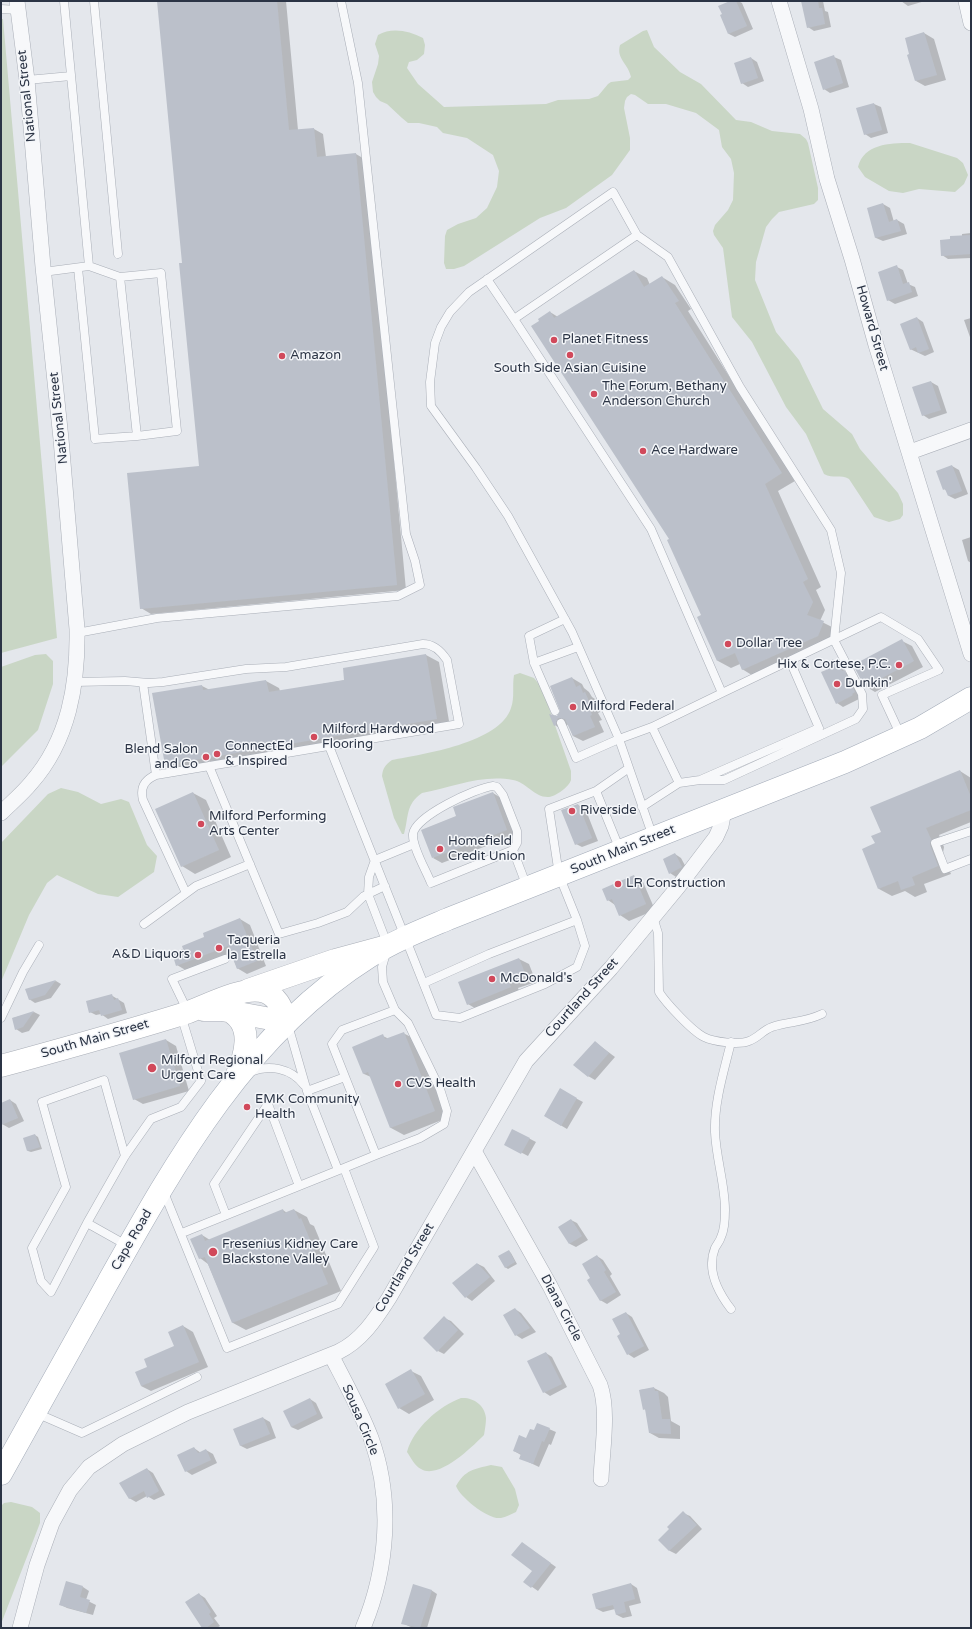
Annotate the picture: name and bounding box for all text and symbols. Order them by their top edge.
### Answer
street label: National Street [14,49,40,143]
street label: Howard Street [852,283,892,373]
place label: Planet Fitness [562,332,649,348]
marker: Planet Fitness [549,335,559,345]
place label: Amazon [290,348,341,364]
marker: South Side Asian Cuisine [565,350,575,360]
marker: Amazon [277,351,287,361]
place label: South Side Asian Cuisine [494,361,646,377]
street label: National Street [46,371,72,465]
place label: The Forum, Bethany Anderson Church [602,379,727,410]
marker: The Forum, Bethany Anderson Church [589,389,599,399]
place label: Ace Hardware [651,443,738,459]
marker: Ace Hardware [638,446,648,456]
place label: Dollar Tree [736,636,802,652]
marker: Dollar Tree [723,639,733,649]
place label: Hix & Cortese, P.C. [777,657,891,673]
marker: Hix & Cortese, P.C. [894,660,904,670]
place label: Dunkin' [845,676,892,692]
marker: Dunkin' [832,679,842,689]
place label: Milford Federal [581,699,675,715]
marker: Milford Federal [568,702,578,712]
place label: Milford Hardwood Flooring [322,722,434,753]
marker: Milford Hardwood Flooring [309,732,319,742]
place label: ConnectEd & Inspired [225,739,293,770]
place label: Blend Salon and Co [125,742,198,773]
marker: ConnectEd & Inspired [212,749,222,759]
marker: Blend Salon and Co [201,752,211,762]
place label: Riverside [580,803,637,819]
marker: Riverside [567,806,577,816]
place label: Milford Performing Arts Center [209,809,326,840]
marker: Milford Performing Arts Center [196,819,206,829]
street label: South Main Street [568,822,678,878]
place label: Homefield Credit Union [448,834,525,865]
marker: Homefield Credit Union [435,844,445,854]
place label: LR Construction [626,876,726,892]
marker: LR Construction [613,879,623,889]
place label: Taqueria la Estrella [227,933,286,964]
marker: Taqueria la Estrella [214,943,224,953]
place label: A&D Liquors [112,947,190,963]
marker: A&D Liquors [193,950,203,960]
street label: Courtland Street [542,955,622,1041]
place label: McDonald's [500,971,573,987]
marker: McDonald's [487,974,497,984]
street label: South Main Street [39,1016,151,1062]
place label: Milford Regional Urgent Care [161,1053,263,1084]
marker: Milford Regional Urgent Care [146,1062,158,1074]
place label: CVS Health [406,1076,476,1092]
marker: CVS Health [393,1079,403,1089]
place label: EMK Community Health [255,1092,359,1123]
marker: EMK Community Health [242,1102,252,1112]
street label: Cape Road [108,1207,156,1273]
street label: Courtland Street [372,1220,438,1316]
place label: Fresenius Kidney Care Blackstone Valley [222,1237,358,1268]
marker: Fresenius Kidney Care Blackstone Valley [207,1246,219,1258]
street label: Diana Circle [537,1272,585,1344]
street label: Sousa Circle [338,1382,382,1458]

